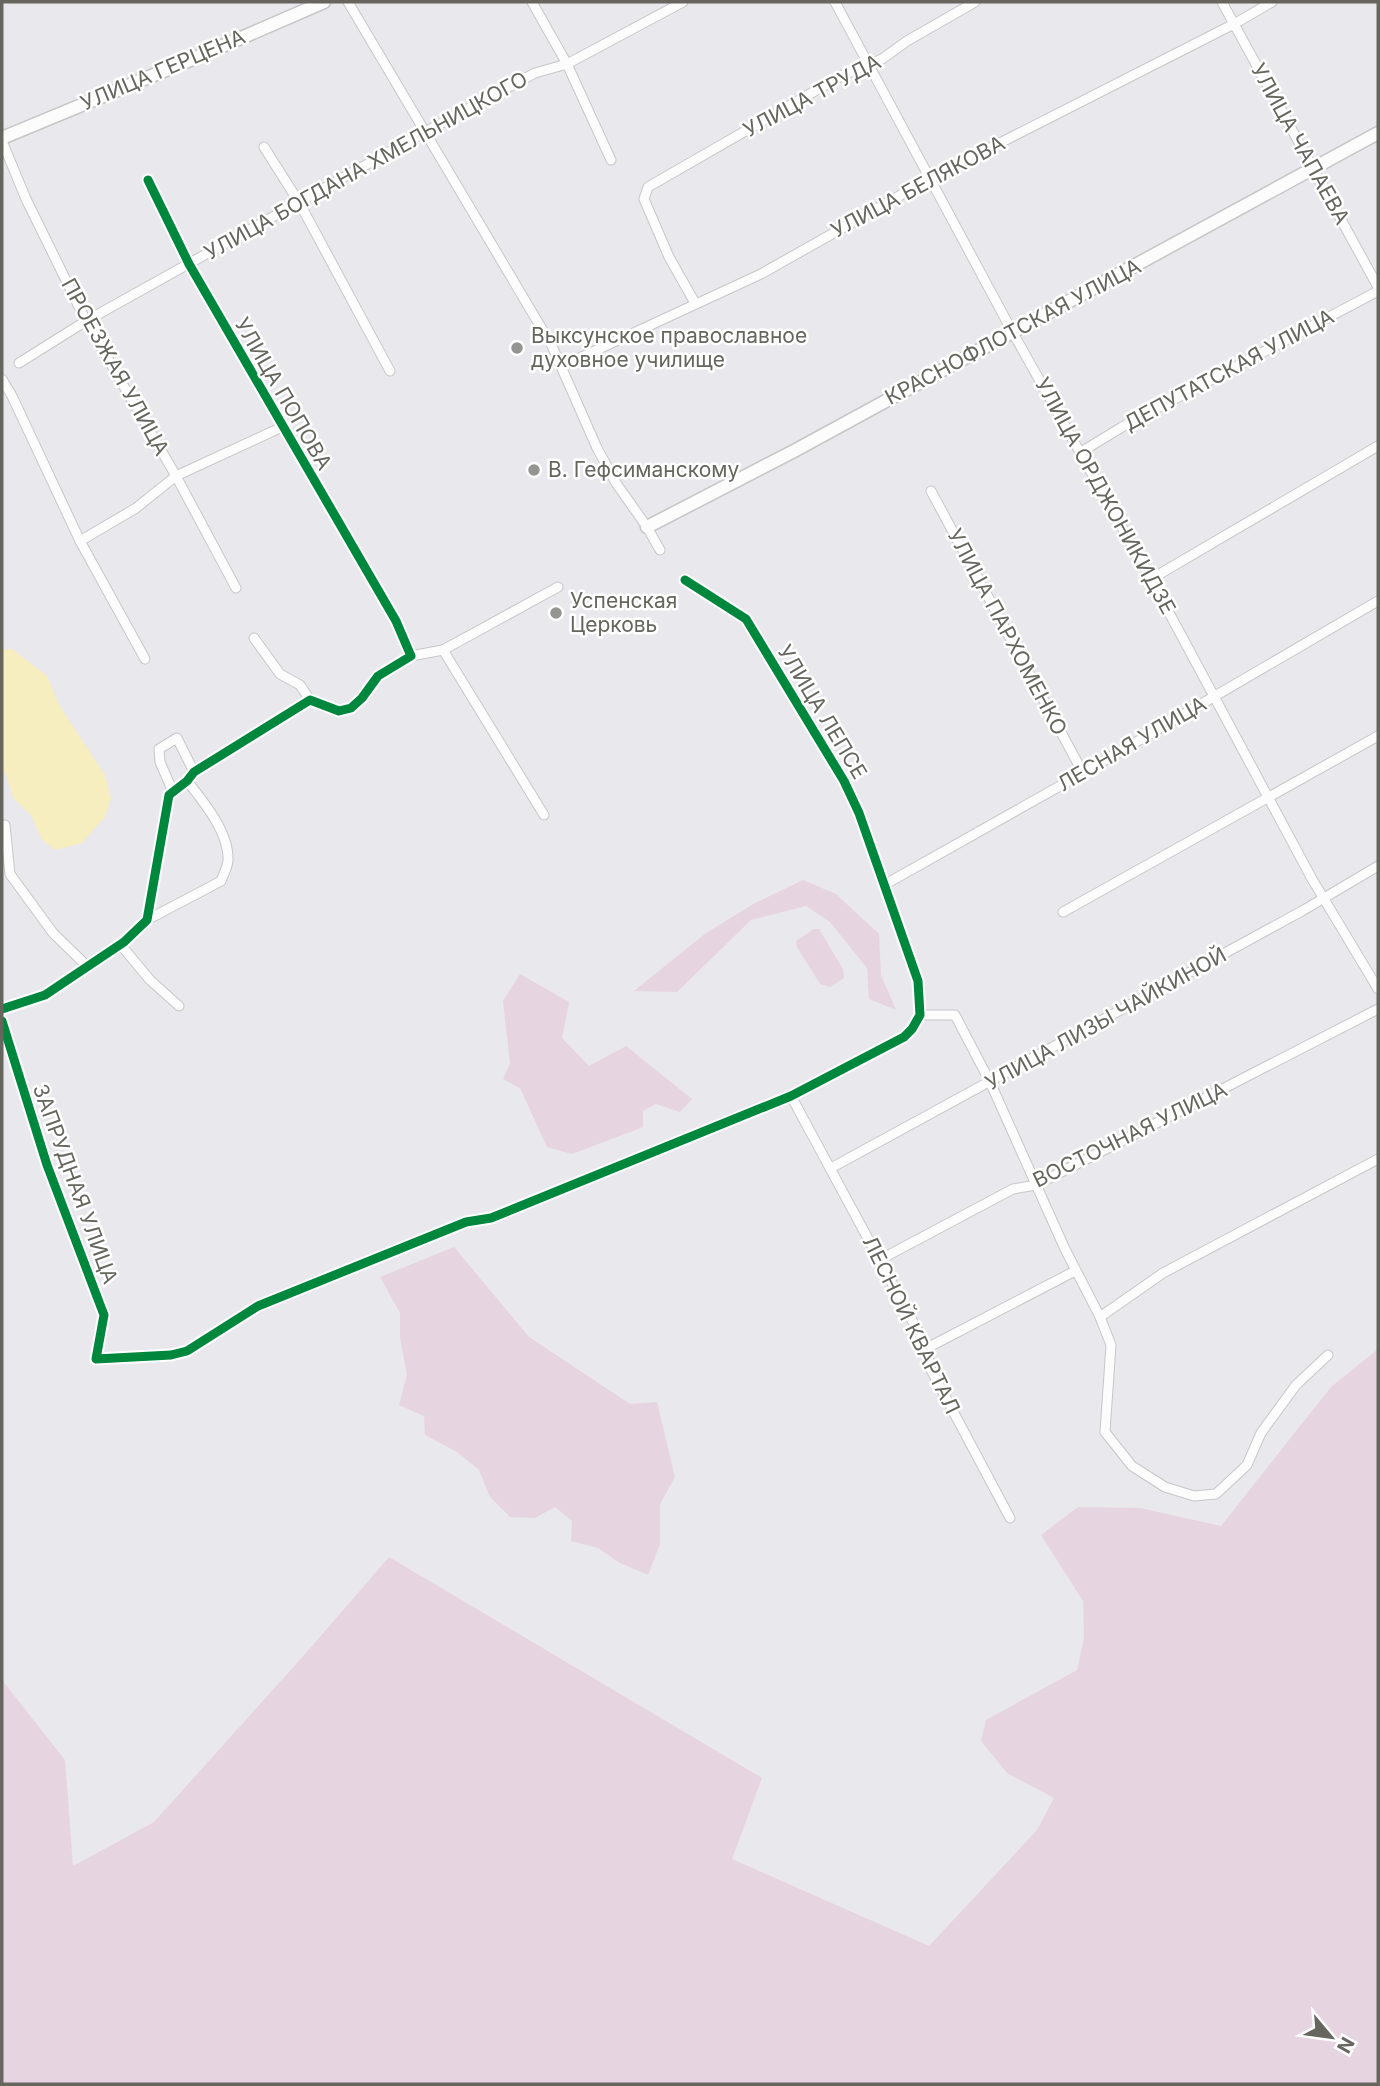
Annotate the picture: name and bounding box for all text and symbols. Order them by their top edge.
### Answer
street label: УЛИЦА ГЕРЦЕНА [77,24,249,115]
street label: УЛИЦА ТРУДА [739,49,885,142]
street label: УЛИЦА ЧАПАЕВА [1246,59,1355,229]
street label: УЛИЦА БОГДАНА ХМЕЛЬНИЦКОГО [200,66,532,265]
street label: УЛИЦА БЕЛЯКОВА [827,130,1009,243]
street label: КРАСНОФЛОТСКАЯ УЛИЦА [881,253,1145,410]
street label: ПРОЕЗЖАЯ УЛИЦА [56,274,175,460]
street label: ДЕПУТАТСКАЯ УЛИЦА [1120,304,1338,436]
street label: УЛИЦА ПОПОВА [230,313,337,474]
place label: Выксунское православное духовное училище [531,323,807,372]
marker: Выксунское православное духовное училище [509,340,525,356]
street label: УЛИЦА ОРДЖОНИКИДЗЕ [1030,373,1181,618]
place label: В. Гефсиманскому [548,457,739,482]
marker: В. Гефсиманскому [526,462,542,478]
street label: УЛИЦА ПАРХОМЕНКО [942,524,1072,739]
place label: Успенская Церковь [570,588,677,637]
marker: Успенская Церковь [548,605,564,621]
street label: УЛИЦА ЛЕПСЕ [773,640,872,783]
street label: ЛЕСНАЯ УЛИЦА [1053,691,1211,796]
street label: УЛИЦА ЛИЗЫ ЧАЙКИНОЙ [980,941,1231,1095]
street label: ВОСТОЧНАЯ УЛИЦА [1029,1077,1231,1192]
street label: ЗАПРУДНАЯ УЛИЦА [28,1081,123,1287]
street label: ЛЕСНОЙ КВАРТАЛ [858,1231,966,1418]
north arrow [1296,2002,1366,2072]
text: N [1332,2033,1359,2057]

